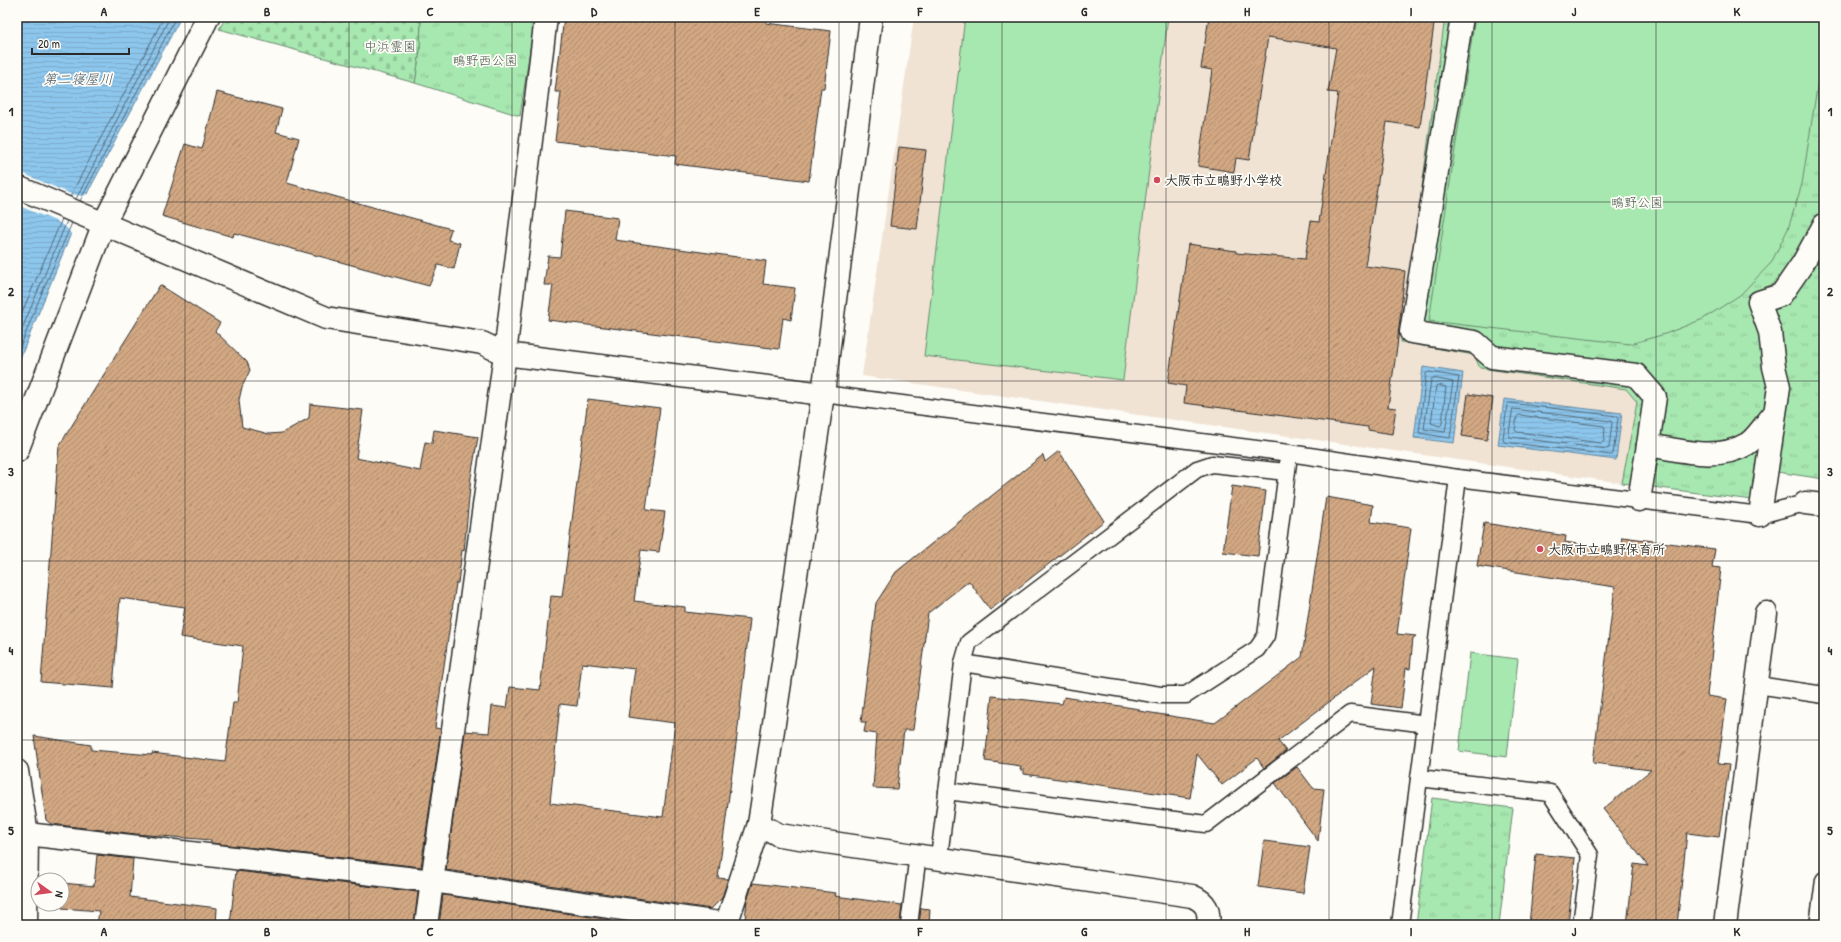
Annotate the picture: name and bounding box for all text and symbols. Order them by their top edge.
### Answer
text: A [101,2,108,20]
text: B [264,2,271,20]
text: C [426,2,434,20]
text: D [591,2,598,20]
text: E [754,2,760,20]
text: F [917,2,924,20]
text: G [1081,2,1088,20]
text: H [1244,2,1250,20]
text: I [1409,2,1413,20]
text: J [1572,2,1577,20]
text: K [1734,2,1741,20]
scale bar [32,30,129,56]
text: 20 m [38,35,60,52]
park label: 中浜霊園 [364,37,416,55]
park label: 鴫野西公園 [452,51,518,69]
water label: 第二寝屋川 [43,69,113,88]
text: 1 [9,102,14,120]
text: 1 [1828,102,1833,120]
place label: 大阪市立鴫野小学校 [1165,171,1282,189]
marker: 大阪市立鴫野小学校 [1152,175,1162,185]
park label: 鴫野公園 [1611,193,1663,211]
text: 2 [8,282,15,300]
text: 2 [1827,282,1834,300]
text: 3 [8,462,14,480]
text: 3 [1827,462,1833,480]
place label: 大阪市立鴫野保育所 [1548,540,1665,558]
marker: 大阪市立鴫野保育所 [1535,544,1545,554]
text: 4 [9,641,14,659]
text: 4 [1828,641,1833,659]
text: 5 [8,821,14,839]
text: 5 [1827,821,1833,839]
north arrow [30,872,70,912]
text: N [52,890,67,899]
text: A [101,922,108,940]
text: B [264,922,271,940]
text: C [426,922,434,940]
text: D [591,922,598,940]
text: E [754,922,760,940]
text: F [917,922,924,940]
text: G [1081,922,1088,940]
text: H [1244,922,1250,940]
text: I [1409,922,1413,940]
text: J [1572,922,1577,940]
text: K [1734,922,1741,940]

